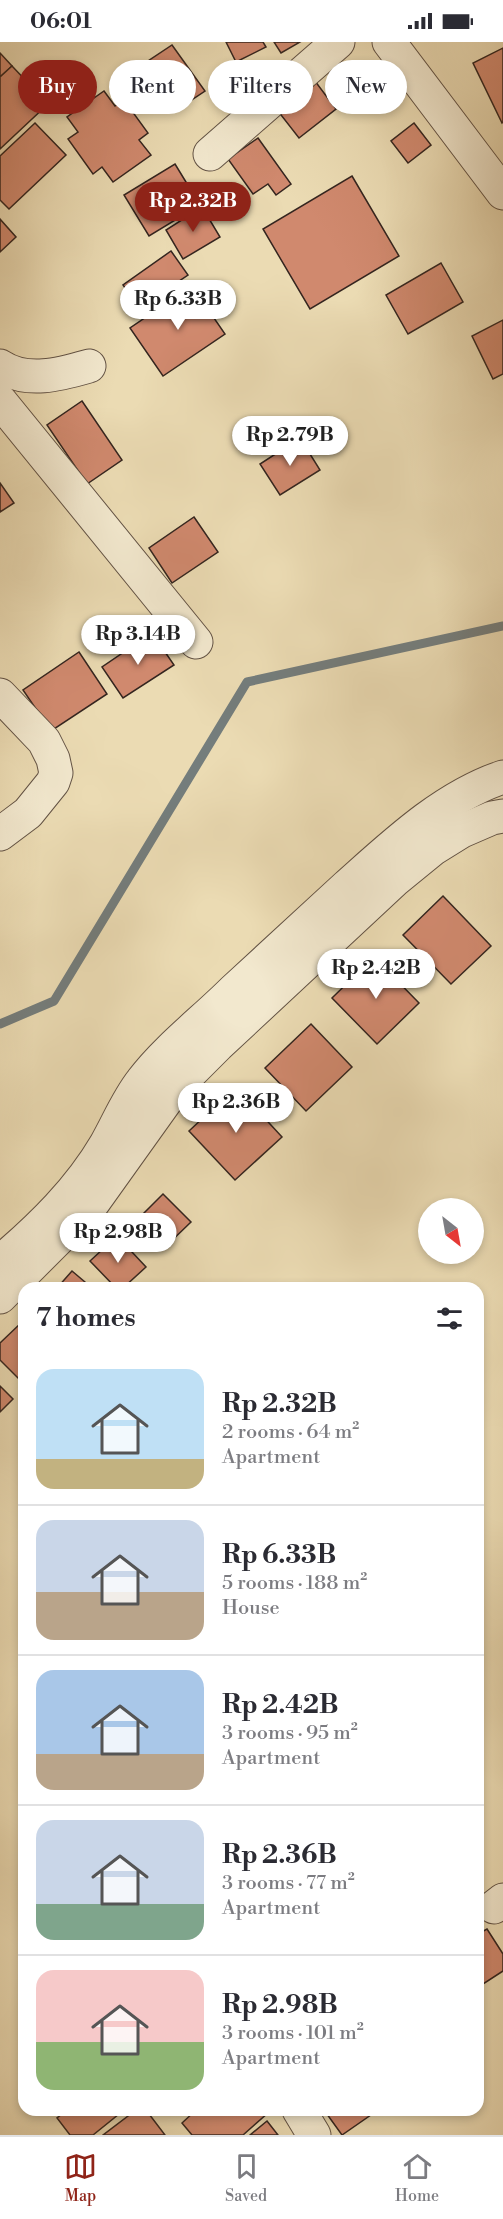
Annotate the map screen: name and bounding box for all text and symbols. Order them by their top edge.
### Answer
text: 06:01 [30,8,92,35]
chip: Buy [18,60,97,114]
chip: Rent [109,60,196,114]
chip: Filters [208,60,313,114]
chip: New [325,60,407,114]
pin: Rp 2.32B [131,182,255,233]
text: Rp 2.32B [149,189,237,214]
pin: Rp 6.33B [116,280,240,331]
text: Rp 6.33B [134,287,222,312]
pin: Rp 2.79B [228,416,352,467]
text: Rp 2.79B [246,423,334,448]
pin: Rp 3.14B [76,615,200,666]
text: Rp 3.14B [95,622,181,647]
pin: Rp 2.42B [314,949,438,1000]
text: Rp 2.42B [331,956,421,981]
pin: Rp 2.36B [174,1083,298,1134]
text: Rp 2.36B [192,1090,280,1115]
north arrow [418,1198,484,1264]
map controls [418,1198,484,1264]
pin: Rp 2.98B [56,1213,180,1264]
text: Rp 2.98B [73,1220,163,1245]
text: 7 homes [36,1302,136,1334]
icon: filters [433,1302,466,1335]
text: Rp 2.32B [222,1388,337,1420]
icon: home [84,1393,156,1465]
text: 2 rooms · 64 m² [222,1420,359,1445]
text: Apartment [222,1445,320,1470]
text: Rp 6.33B [222,1539,336,1571]
icon: home [84,1544,156,1616]
text: 5 rooms · 188 m² [222,1571,367,1596]
text: House [222,1596,280,1621]
text: Rp 2.42B [222,1689,338,1721]
icon: home [84,1694,156,1766]
text: 3 rooms · 95 m² [222,1721,358,1746]
text: Apartment [222,1746,320,1771]
text: Rp 2.36B [222,1839,337,1871]
icon: home [84,1844,156,1916]
text: 3 rooms · 77 m² [222,1871,355,1896]
text: Apartment [222,1896,320,1921]
text: Rp 2.98B [222,1989,338,2021]
icon: home [84,1994,156,2066]
text: 3 rooms · 101 m² [222,2021,364,2046]
text: Apartment [222,2046,320,2071]
tab: Map [64,2150,97,2206]
tab: Saved [225,2150,267,2206]
tab: Home [395,2150,439,2206]

